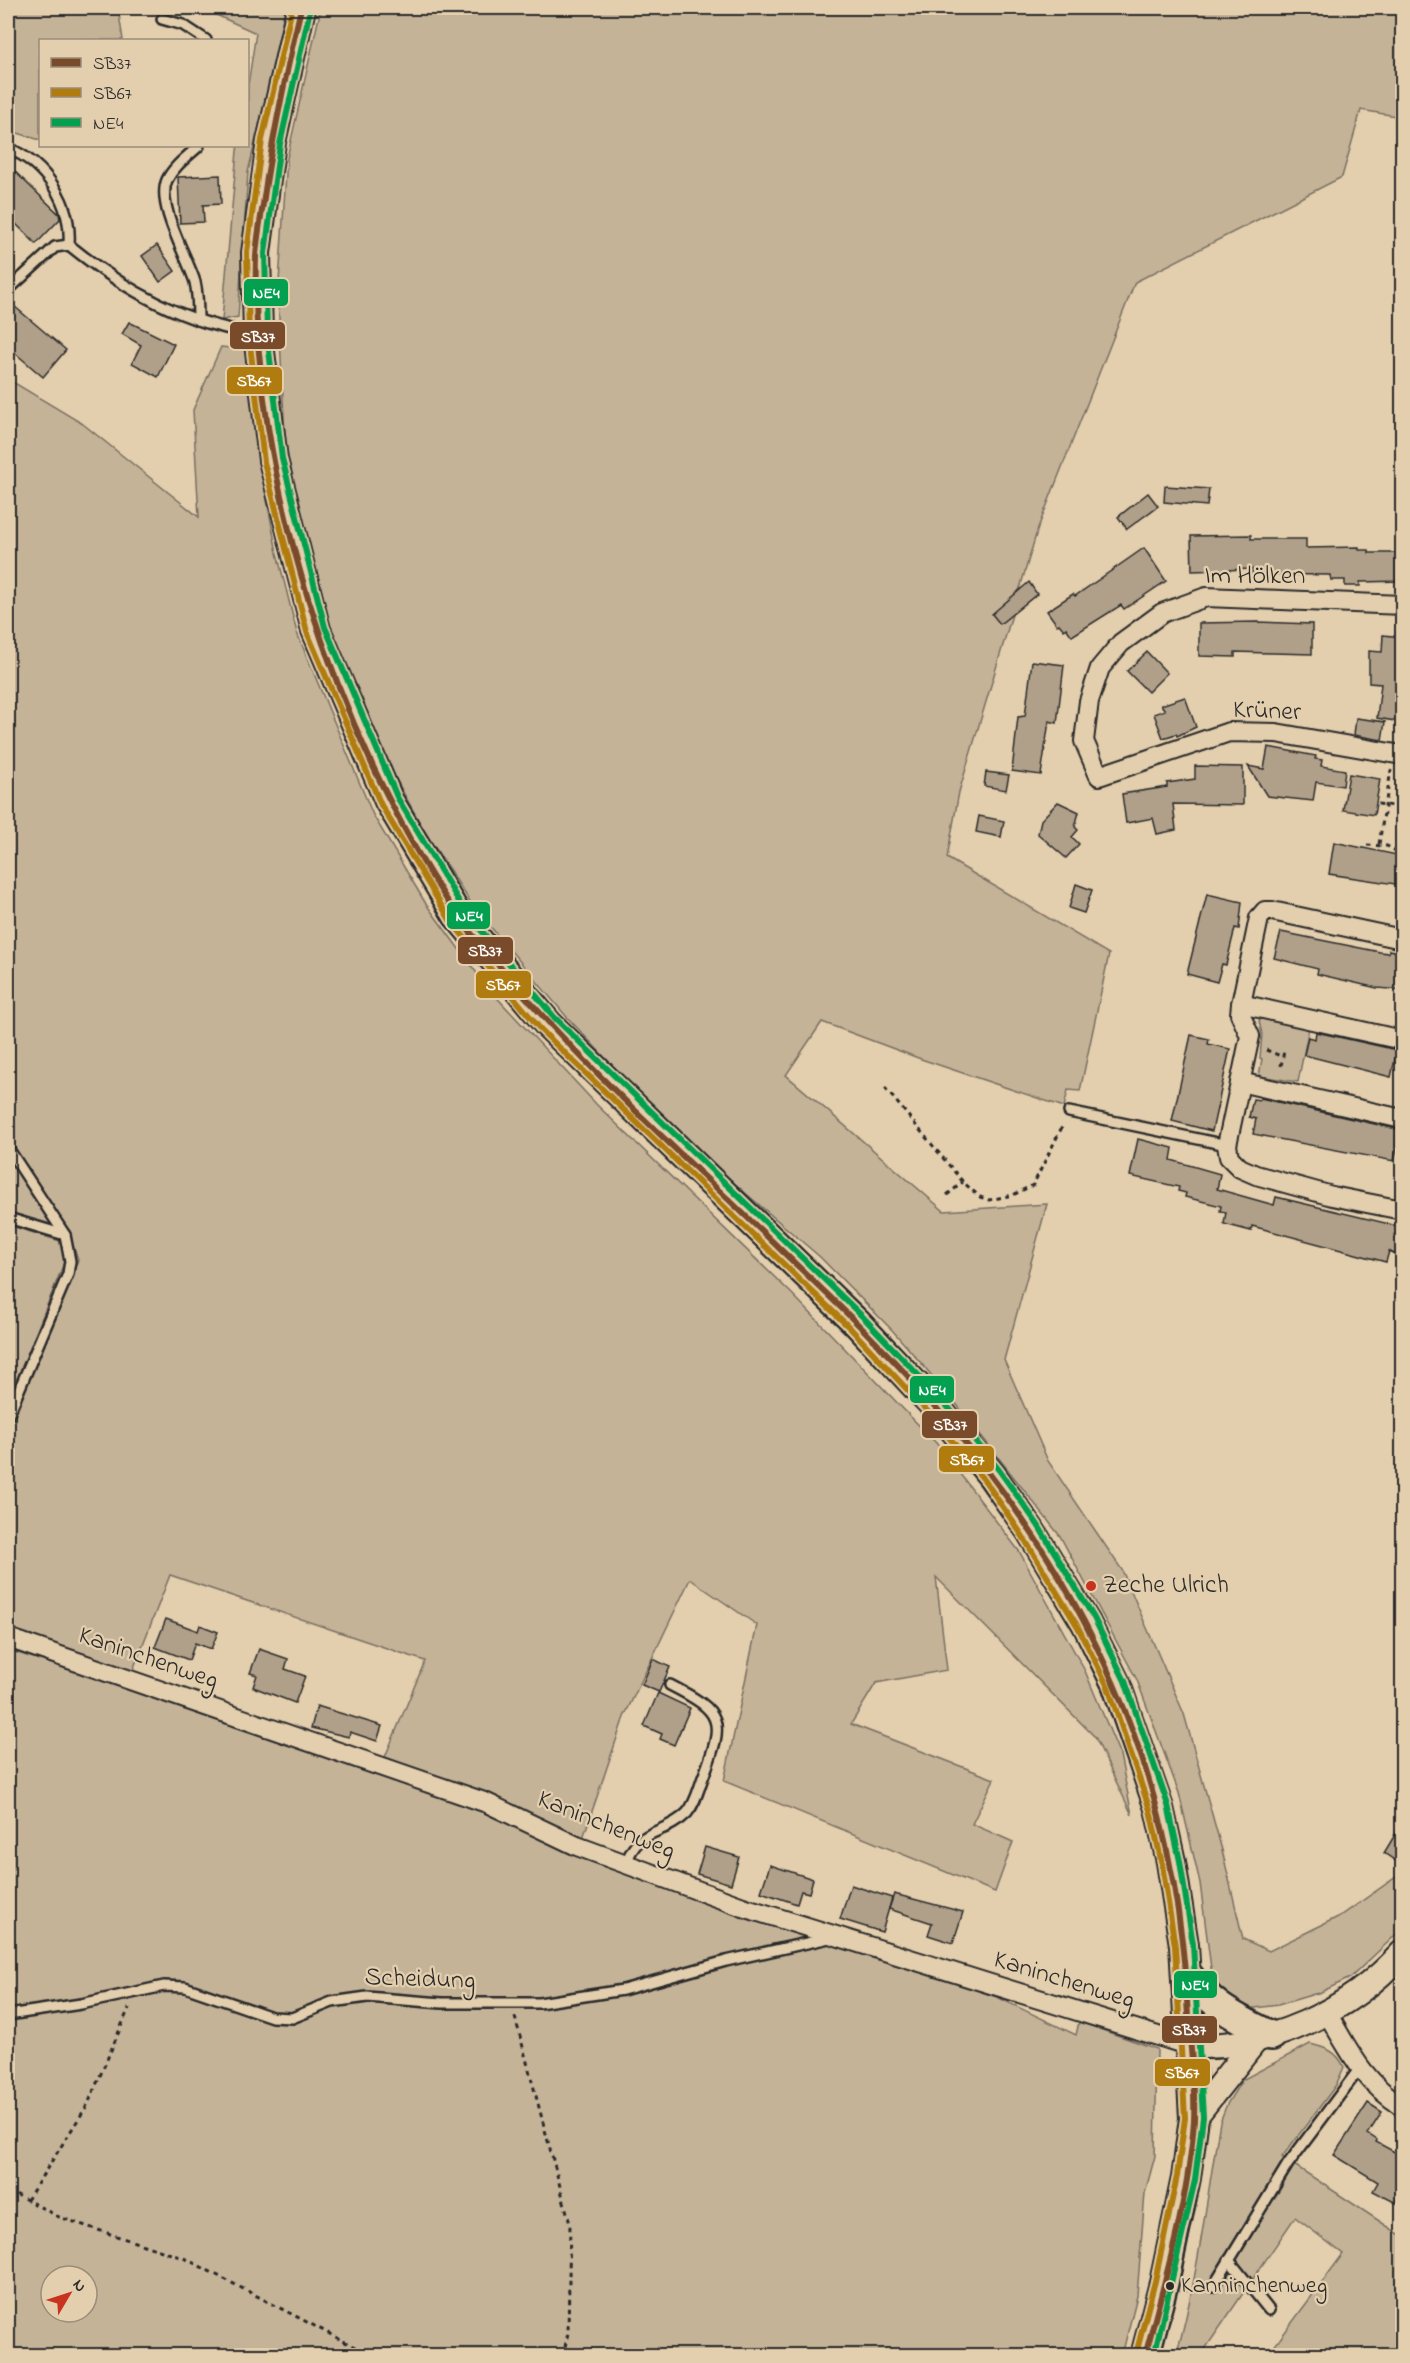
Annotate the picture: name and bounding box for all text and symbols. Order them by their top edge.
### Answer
legend [39,39,249,147]
text: SB37 [93,52,132,78]
text: SB67 [93,82,133,108]
text: NE4 [93,112,124,138]
line badge: NE4 [243,278,289,307]
text: NE4 [252,282,280,306]
line badge: SB37 [229,321,286,350]
text: SB37 [241,326,276,350]
line badge: SB67 [226,366,283,395]
text: SB67 [237,370,272,394]
street label: Im Hölken [1205,558,1305,596]
street label: Krüner [1232,692,1303,732]
line badge: NE4 [446,901,491,930]
text: NE4 [455,905,483,929]
line badge: SB37 [457,936,514,965]
text: SB37 [468,940,503,964]
line badge: SB67 [475,970,532,999]
text: SB67 [486,974,521,998]
line badge: NE4 [909,1375,955,1404]
text: NE4 [918,1379,946,1403]
line badge: SB37 [921,1410,978,1439]
text: SB37 [933,1414,968,1438]
line badge: SB67 [938,1445,995,1473]
text: SB67 [950,1449,985,1473]
place label: Zeche Ulrich [1103,1567,1229,1605]
marker: Zeche Ulrich [1084,1579,1098,1593]
street label: Kaninchenweg [73,1617,223,1701]
street label: Kaninchenweg [531,1781,681,1871]
street label: Kaninchenweg [989,1942,1139,2020]
street label: Scheidung [364,1959,476,2001]
line badge: NE4 [1173,1970,1218,1999]
text: NE4 [1181,1974,1209,1998]
line badge: SB37 [1161,2015,1218,2044]
text: SB37 [1172,2019,1207,2043]
line badge: SB67 [1154,2058,1211,2087]
text: SB67 [1165,2062,1200,2086]
north arrow [39,2264,99,2324]
place label: Kanninchenweg [1181,2269,1327,2304]
text: N [66,2274,92,2298]
marker: Kanninchenweg [1164,2280,1176,2292]

